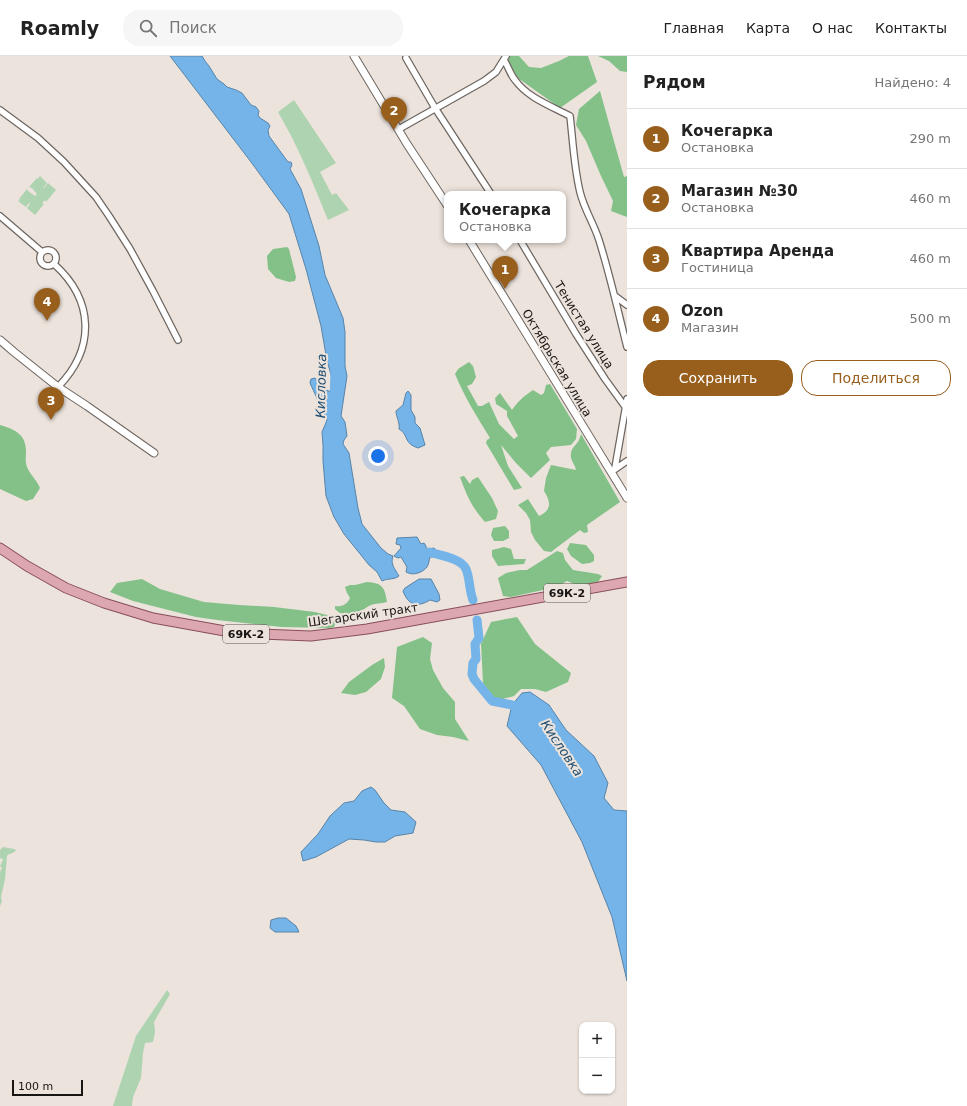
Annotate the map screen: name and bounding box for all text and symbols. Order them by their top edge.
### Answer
search box [123,10,403,46]
text: Roamly [20,17,99,39]
icon: search [137,17,159,39]
text: Поиск [169,19,217,37]
text: Главная [663,20,724,36]
text: Карта [746,20,790,36]
text: О нас [812,20,853,36]
text: Контакты [875,20,947,36]
text: Рядом [643,72,706,92]
text: Найдено: 4 [875,75,951,90]
pin: 2 [381,97,407,130]
text: Кочегарка [681,122,773,140]
text: 1 [651,131,661,146]
text: 290 m [909,131,951,146]
text: Остановка [681,140,754,155]
text: Магазин №30 [681,182,798,200]
popup [444,191,566,243]
text: 2 [651,191,661,206]
text: 460 m [909,191,951,206]
text: Остановка [681,200,754,215]
text: Кочегарка [459,201,551,219]
text: Остановка [459,219,532,234]
text: Квартира Аренда [681,242,834,260]
text: 3 [651,251,661,266]
text: 460 m [909,251,951,266]
pin: 1 [492,256,518,289]
text: Гостиница [681,260,754,275]
street label: Тенистая улица [551,278,617,371]
pin: 4 [34,288,60,321]
text: Ozon [681,302,723,320]
street label: Октябрьская улица [519,307,595,419]
text: 4 [651,311,661,326]
text: 500 m [909,311,951,326]
text: Магазин [681,320,739,335]
water label: Кисловка [313,354,329,418]
button: Сохранить [643,360,793,396]
button: Поделиться [801,360,951,396]
pin: 3 [38,387,64,420]
your location [368,446,388,466]
road number: 69К-2 [544,584,590,602]
street label: Шегарский тракт [307,600,419,630]
road number: 69К-2 [223,625,269,643]
water label: Кисловка [538,717,586,779]
map controls [579,1022,615,1094]
button: + [579,1022,615,1058]
button: − [579,1058,615,1094]
scale bar [12,1078,83,1097]
text: 100 m [18,1080,53,1093]

